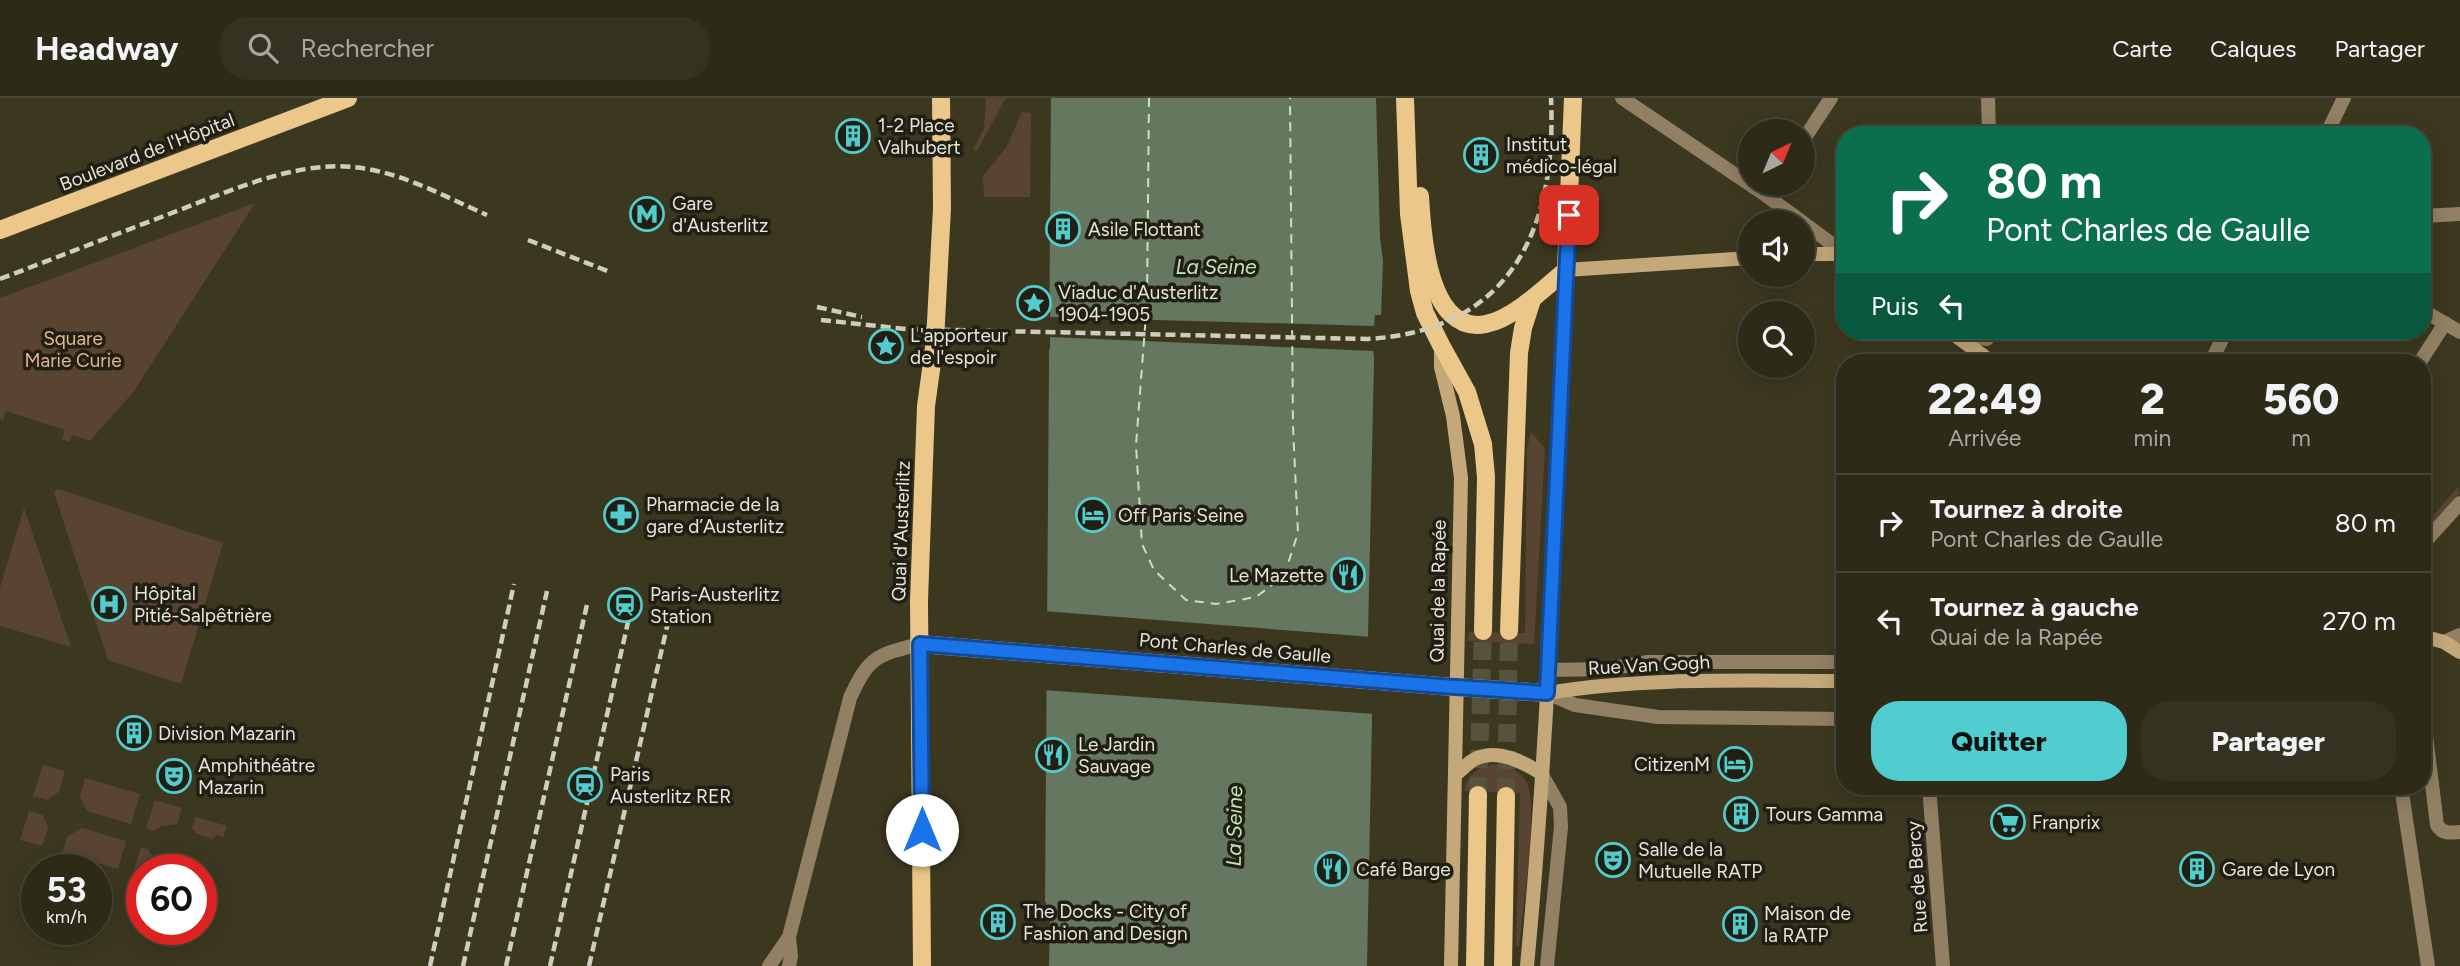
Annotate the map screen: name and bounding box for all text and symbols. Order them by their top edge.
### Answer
search box [220,17,710,80]
text: Headway [35,29,178,68]
icon: search [244,29,282,67]
text: Rechercher [300,32,434,64]
text: Carte [2112,34,2172,63]
text: Calques [2210,34,2296,63]
text: Partager [2334,34,2425,63]
street label: Boulevard de l'Hôpital [56,108,238,196]
place label: 1-2 Place Valhubert [878,114,961,159]
building icon: 1-2 Place Valhubert [834,117,872,155]
north arrow [1738,119,1815,196]
map controls [1738,119,1815,378]
place label: Institut médico-légal [1506,133,1617,178]
building icon: Institut médico-légal [1462,136,1500,174]
text: 80 m [1986,151,2102,210]
icon: right [1871,154,1962,245]
pin [1539,185,1599,245]
place label: Gare d'Austerlitz [672,192,768,237]
metro station icon: Gare d'Austerlitz [628,195,666,233]
icon: arrive [1550,196,1588,234]
building icon: Asile Flottant [1044,210,1082,248]
button: sound [1738,210,1815,287]
text: Pont Charles de Gaulle [1986,211,2310,249]
place label: Asile Flottant [1088,218,1201,241]
water label: La Seine [1176,254,1257,279]
place label: Viaduc d'Austerlitz 1904-1905 [1058,281,1218,326]
place icon: Viaduc d'Austerlitz 1904-1905 [1015,284,1053,322]
icon: left [1933,287,1971,325]
text: Puis [1871,290,1919,322]
button: search [1738,301,1815,378]
place label: L'apporteur de l'espoir [910,324,1008,369]
park label: Square Marie Curie [24,327,122,372]
place icon: L'apporteur de l'espoir [867,327,905,365]
text: 22:49 [1928,374,2042,425]
text: 2 [2140,374,2165,425]
text: 560 [2263,374,2339,425]
text: Arrivée [1948,424,2021,452]
text: min [2134,424,2171,452]
text: m [2291,424,2311,452]
street label: Quai d'Austerlitz [887,460,915,602]
place label: Pharmacie de la gare d’Austerlitz [646,493,784,538]
text: Tournez à droite [1930,493,2123,525]
pharmacy icon: Pharmacie de la gare d’Austerlitz [602,496,640,534]
hotel icon: Off Paris Seine [1074,496,1112,534]
place label: Off Paris Seine [1118,504,1244,527]
icon: right [1871,504,1909,542]
text: 80 m [2335,507,2396,539]
street label: Quai de la Rapée [1425,520,1451,662]
text: Pont Charles de Gaulle [1930,525,2163,553]
restaurant icon: Le Mazette [1329,556,1367,594]
place label: Le Mazette [1229,564,1324,587]
place label: Hôpital Pitié-Salpêtrière [134,582,272,627]
place label: Paris-Austerlitz Station [650,583,779,628]
hospital icon: Hôpital Pitié-Salpêtrière [90,585,128,623]
station icon: Paris-Austerlitz Station [606,586,644,624]
text: Tournez à gauche [1930,591,2139,623]
icon: left [1871,602,1909,640]
text: 270 m [2322,605,2396,637]
text: Quai de la Rapée [1930,623,2103,651]
street label: Pont Charles de Gaulle [1138,628,1332,668]
street label: Rue Van Gogh [1587,650,1711,680]
button: Quitter [1871,701,2127,781]
button: Partager [2141,701,2396,781]
building icon: Division Mazarin [115,714,153,752]
place label: Division Mazarin [158,722,296,745]
place label: Le Jardin Sauvage [1078,733,1155,778]
restaurant icon: Le Jardin Sauvage [1034,736,1072,774]
hotel icon: CitizenM [1716,745,1754,783]
place label: CitizenM [1634,753,1710,776]
place label: Amphithéâtre Mazarin [198,754,315,799]
theatre icon: Amphithéâtre Mazarin [155,757,193,795]
place label: Paris Austerlitz RER [610,763,731,808]
station icon: Paris Austerlitz RER [566,766,604,804]
water label: La Seine [1221,785,1247,867]
position arrow [885,793,959,867]
building icon: Tours Gamma [1722,795,1760,833]
place label: Tours Gamma [1766,803,1883,826]
supermarket icon: Franprix [1989,803,2027,841]
place label: Franprix [2032,811,2100,834]
street label: Rue de Bercy [1902,820,1932,934]
place label: Salle de la Mutuelle RATP [1638,838,1762,883]
theatre icon: Salle de la Mutuelle RATP [1594,841,1632,879]
restaurant icon: Café Barge [1313,850,1351,888]
building icon: Gare de Lyon [2178,850,2216,888]
speed limit sign: 60 [126,854,217,945]
place label: Café Barge [1356,858,1451,881]
place label: Gare de Lyon [2222,858,2335,881]
text: 53 [47,869,86,911]
place label: The Docks - City of Fashion and Design [1023,900,1188,945]
place label: Maison de la RATP [1764,902,1851,947]
building icon: The Docks - City of Fashion and Design [979,903,1017,941]
building icon: Maison de la RATP [1721,905,1759,943]
text: km/h [46,906,87,928]

